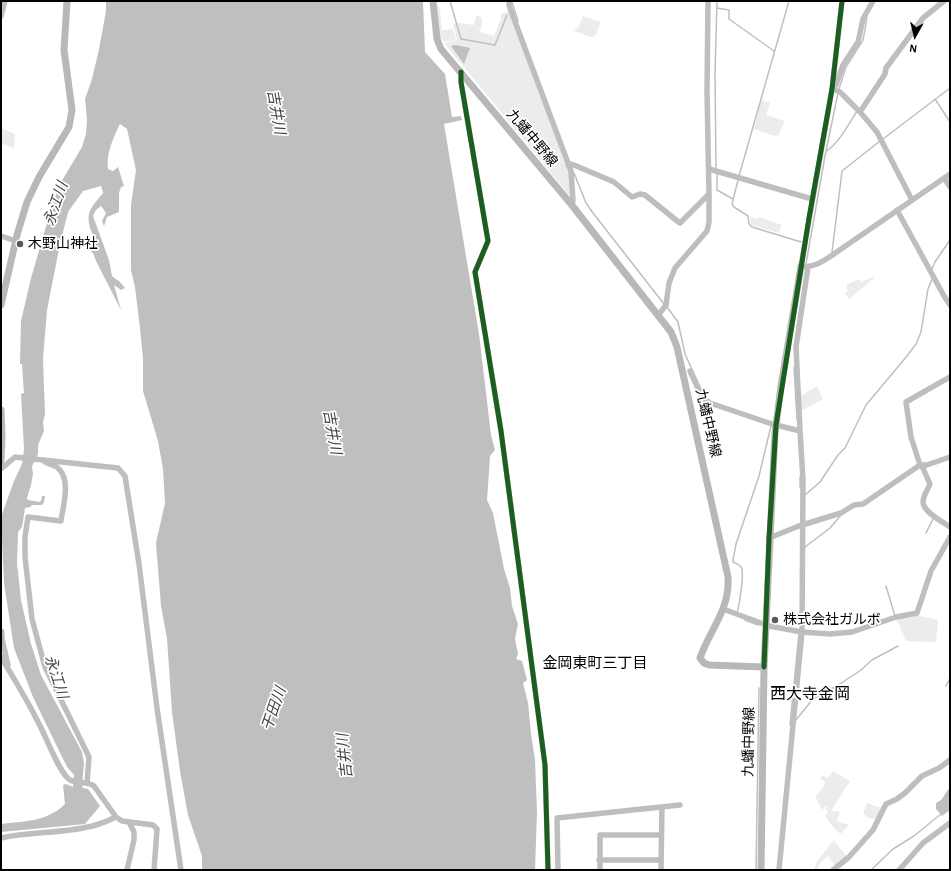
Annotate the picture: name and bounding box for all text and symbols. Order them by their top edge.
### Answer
north arrow [895,16,935,56]
text: N [909,42,918,54]
water label: 吉井川 [263,88,289,136]
street label: 九蟠中野線 [503,106,561,170]
water label: 永江川 [40,180,72,228]
place label: 木野山神社 [28,236,98,252]
marker: 木野山神社 [15,239,25,249]
street label: 九蟠中野線 [692,387,724,459]
water label: 吉井川 [319,408,345,456]
place label: 株式会社ガルボ [783,612,881,628]
marker: 株式会社ガルボ [770,615,780,625]
water label: 永江川 [40,653,72,701]
district label: 金岡東町三丁目 [543,654,647,672]
district label: 西大寺金岡 [770,684,850,704]
water label: 干田川 [258,685,290,733]
street label: 九蟠中野線 [740,707,758,777]
water label: 吉井川 [334,733,356,779]

